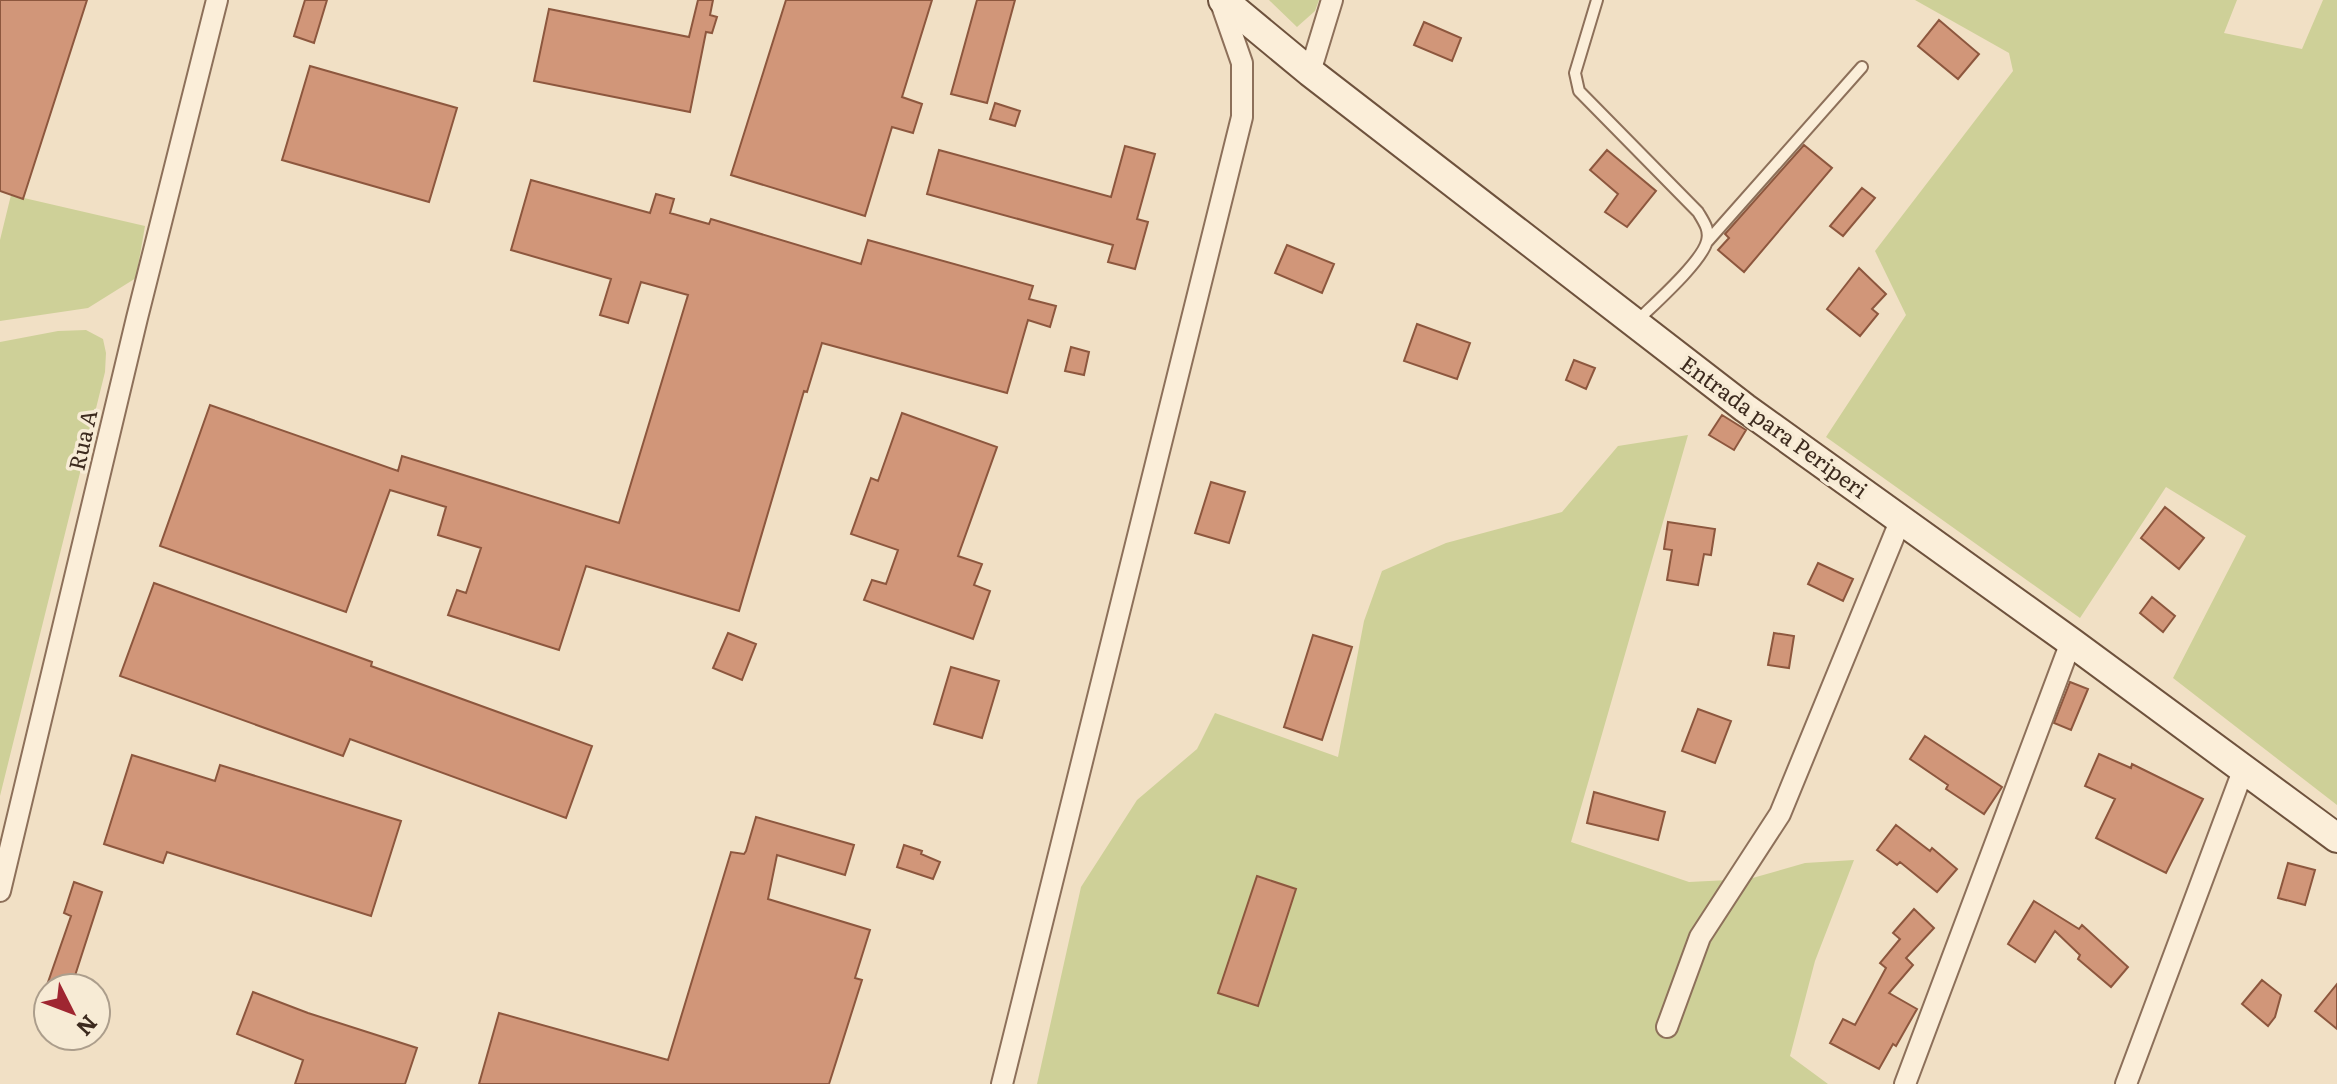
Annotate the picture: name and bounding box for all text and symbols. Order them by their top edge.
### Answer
street label: Entrada para Periperi [1674,346,1875,505]
street label: Rua A [59,406,105,473]
north arrow [32,972,112,1052]
text: N [70,1008,106,1044]

